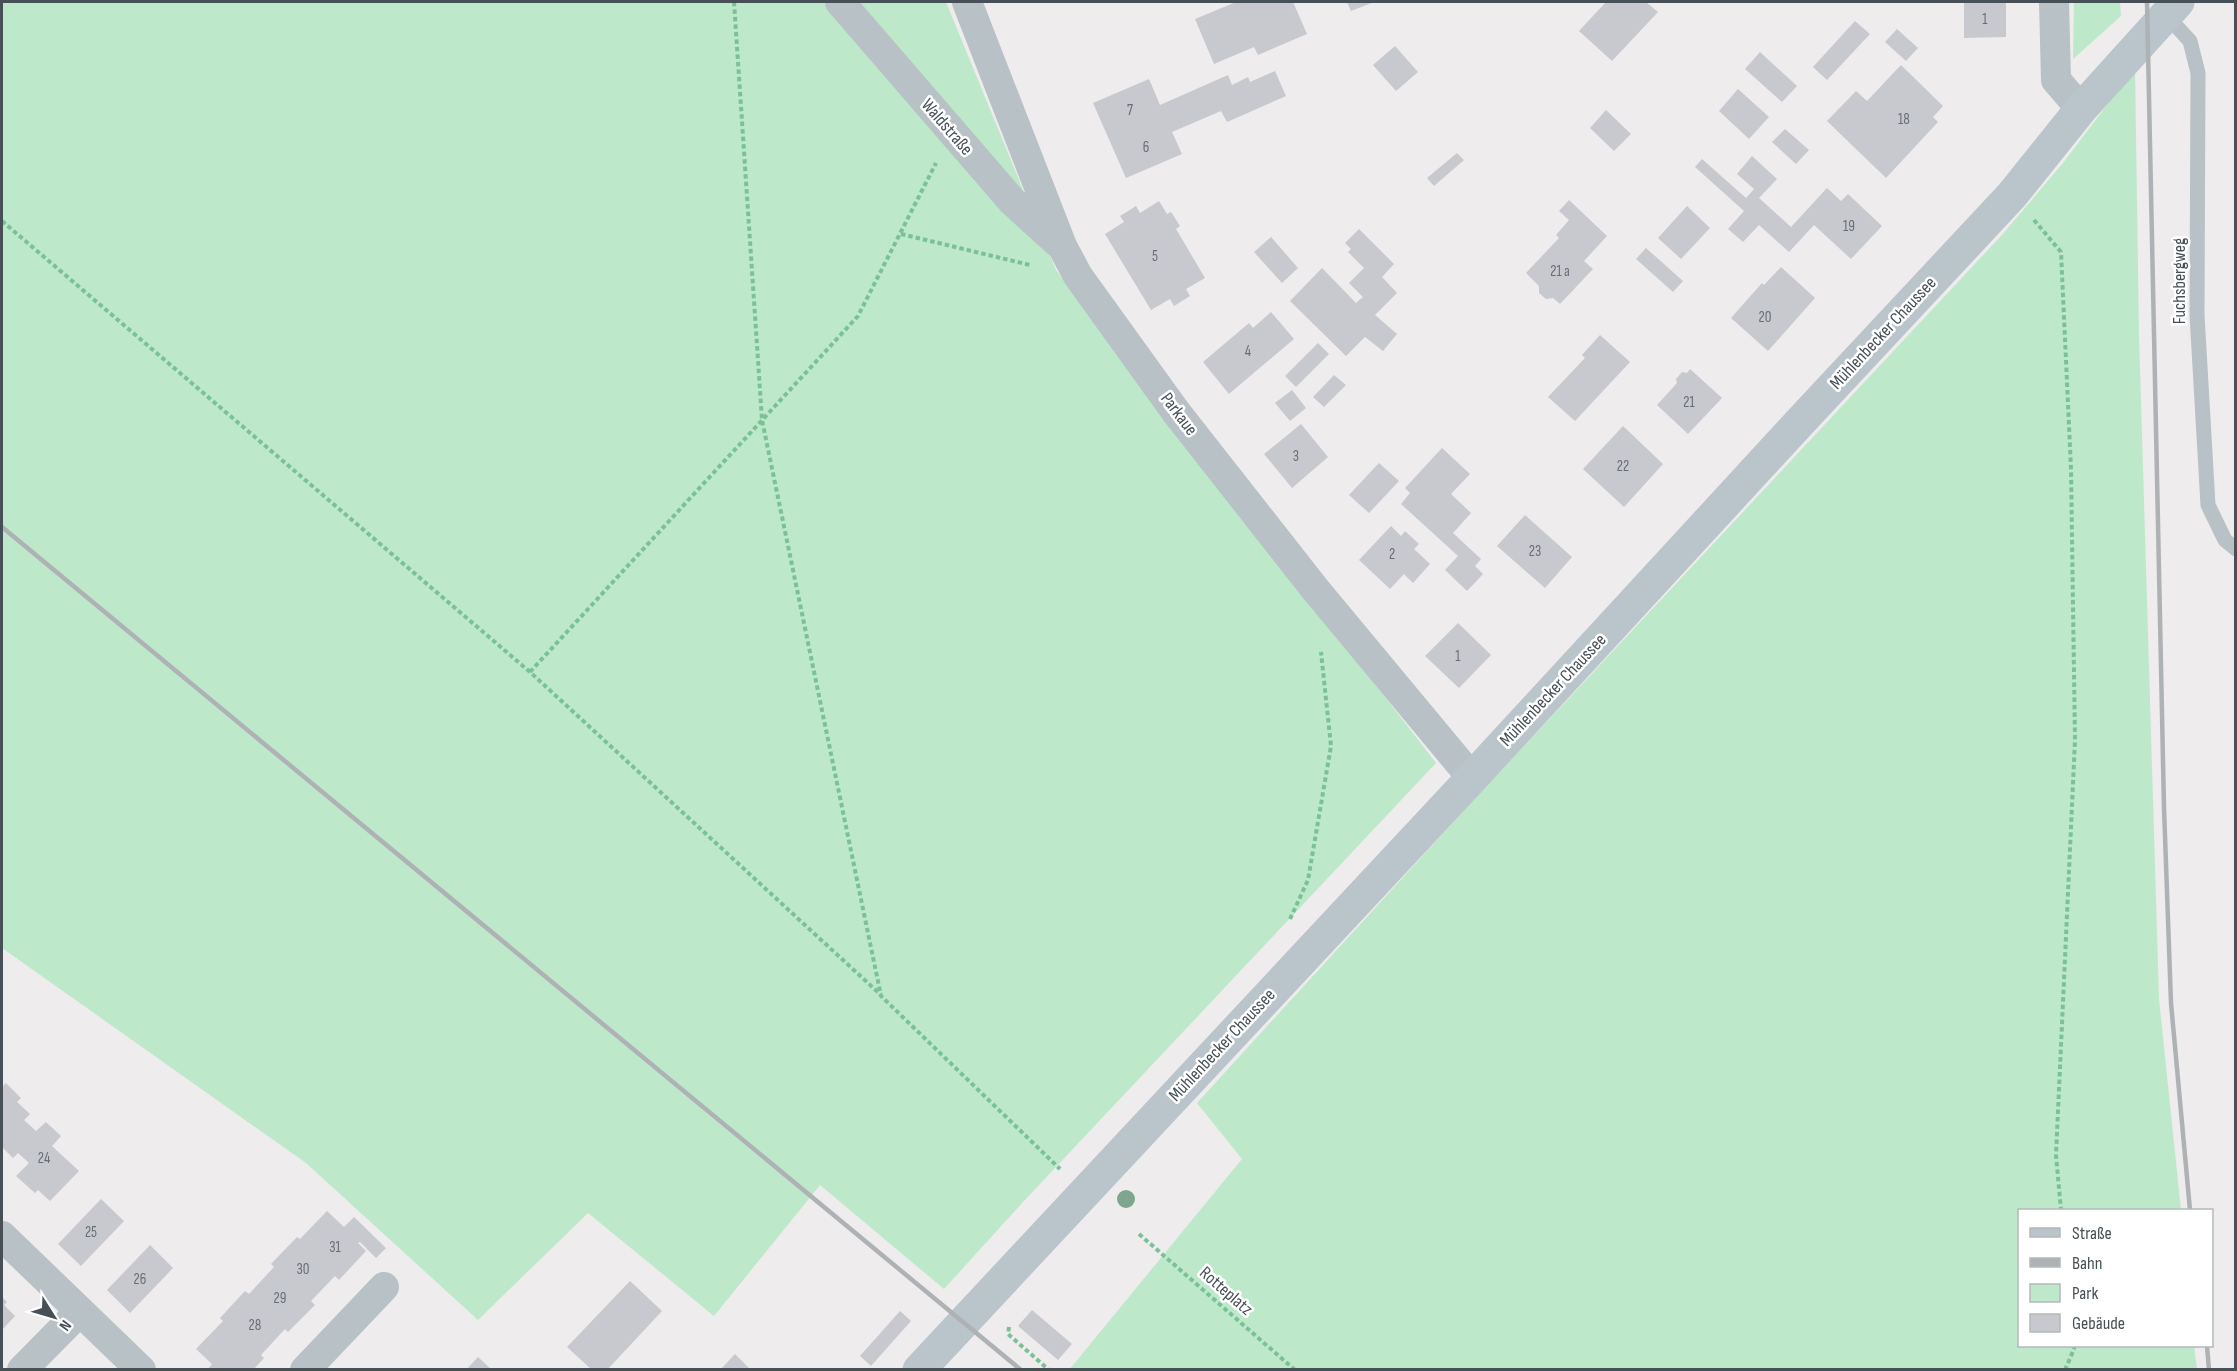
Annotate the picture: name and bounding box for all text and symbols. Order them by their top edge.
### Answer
house number: 1 [1982,10,1988,29]
street label: Waldstraße [917,95,977,159]
house number: 7 [1127,101,1133,120]
house number: 18 [1898,110,1910,129]
house number: 6 [1143,138,1149,157]
house number: 19 [1843,217,1855,236]
street label: Fuchsbergweg [2169,238,2190,324]
house number: 5 [1152,247,1158,266]
house number: 21 a [1550,262,1570,281]
street label: Mühlenbecker Chaussee [1826,272,1940,394]
house number: 20 [1759,308,1771,327]
house number: 4 [1245,342,1251,361]
street label: Parkaue [1156,389,1202,439]
house number: 21 [1683,393,1695,412]
house number: 3 [1293,447,1299,466]
house number: 22 [1617,457,1629,476]
house number: 23 [1529,542,1541,561]
house number: 2 [1389,545,1395,564]
street label: Mühlenbecker Chaussee [1496,629,1610,751]
house number: 1 [1455,647,1461,666]
street label: Mühlenbecker Chaussee [1165,984,1279,1106]
house number: 24 [38,1149,50,1168]
legend [2018,1209,2213,1347]
house number: 25 [85,1223,97,1242]
text: Straße [2072,1223,2112,1244]
house number: 31 [329,1238,342,1257]
text: Bahn [2072,1253,2102,1274]
house number: 30 [297,1260,309,1279]
street label: Rotteplatz [1195,1262,1257,1320]
house number: 26 [134,1270,146,1289]
text: Park [2072,1283,2098,1304]
north arrow [24,1287,84,1347]
house number: 29 [274,1289,286,1308]
text: Gebäude [2072,1313,2125,1334]
text: N [55,1316,75,1334]
house number: 28 [249,1316,261,1335]

